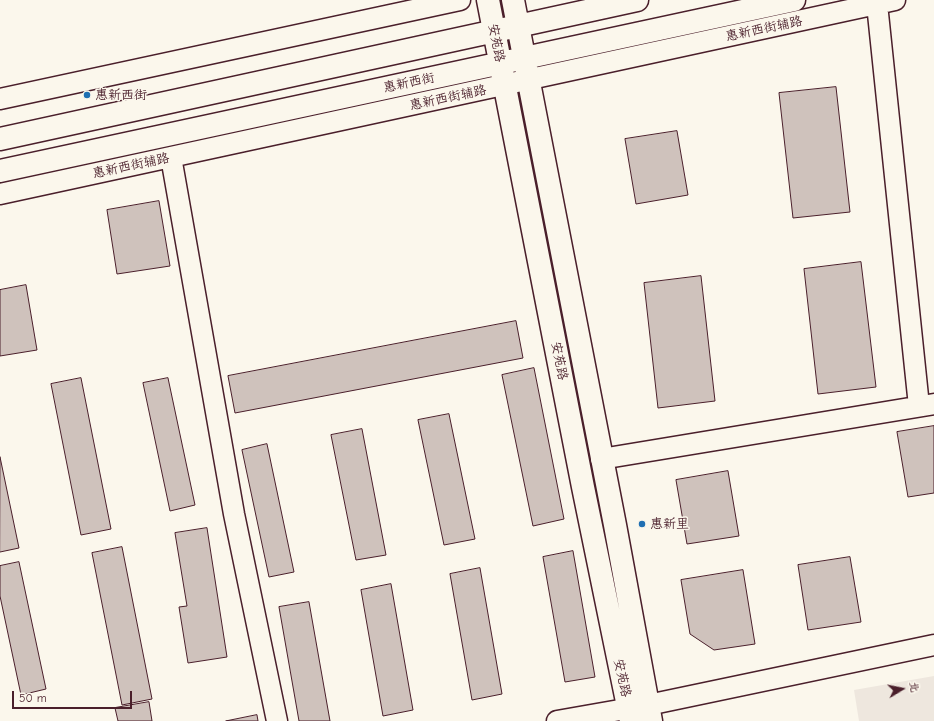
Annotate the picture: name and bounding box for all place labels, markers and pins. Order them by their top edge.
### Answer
place label: 惠新西街 [95,87,147,103]
marker: 惠新西街 [82,90,92,100]
place label: 惠新里 [650,516,689,532]
marker: 惠新里 [637,519,647,529]

